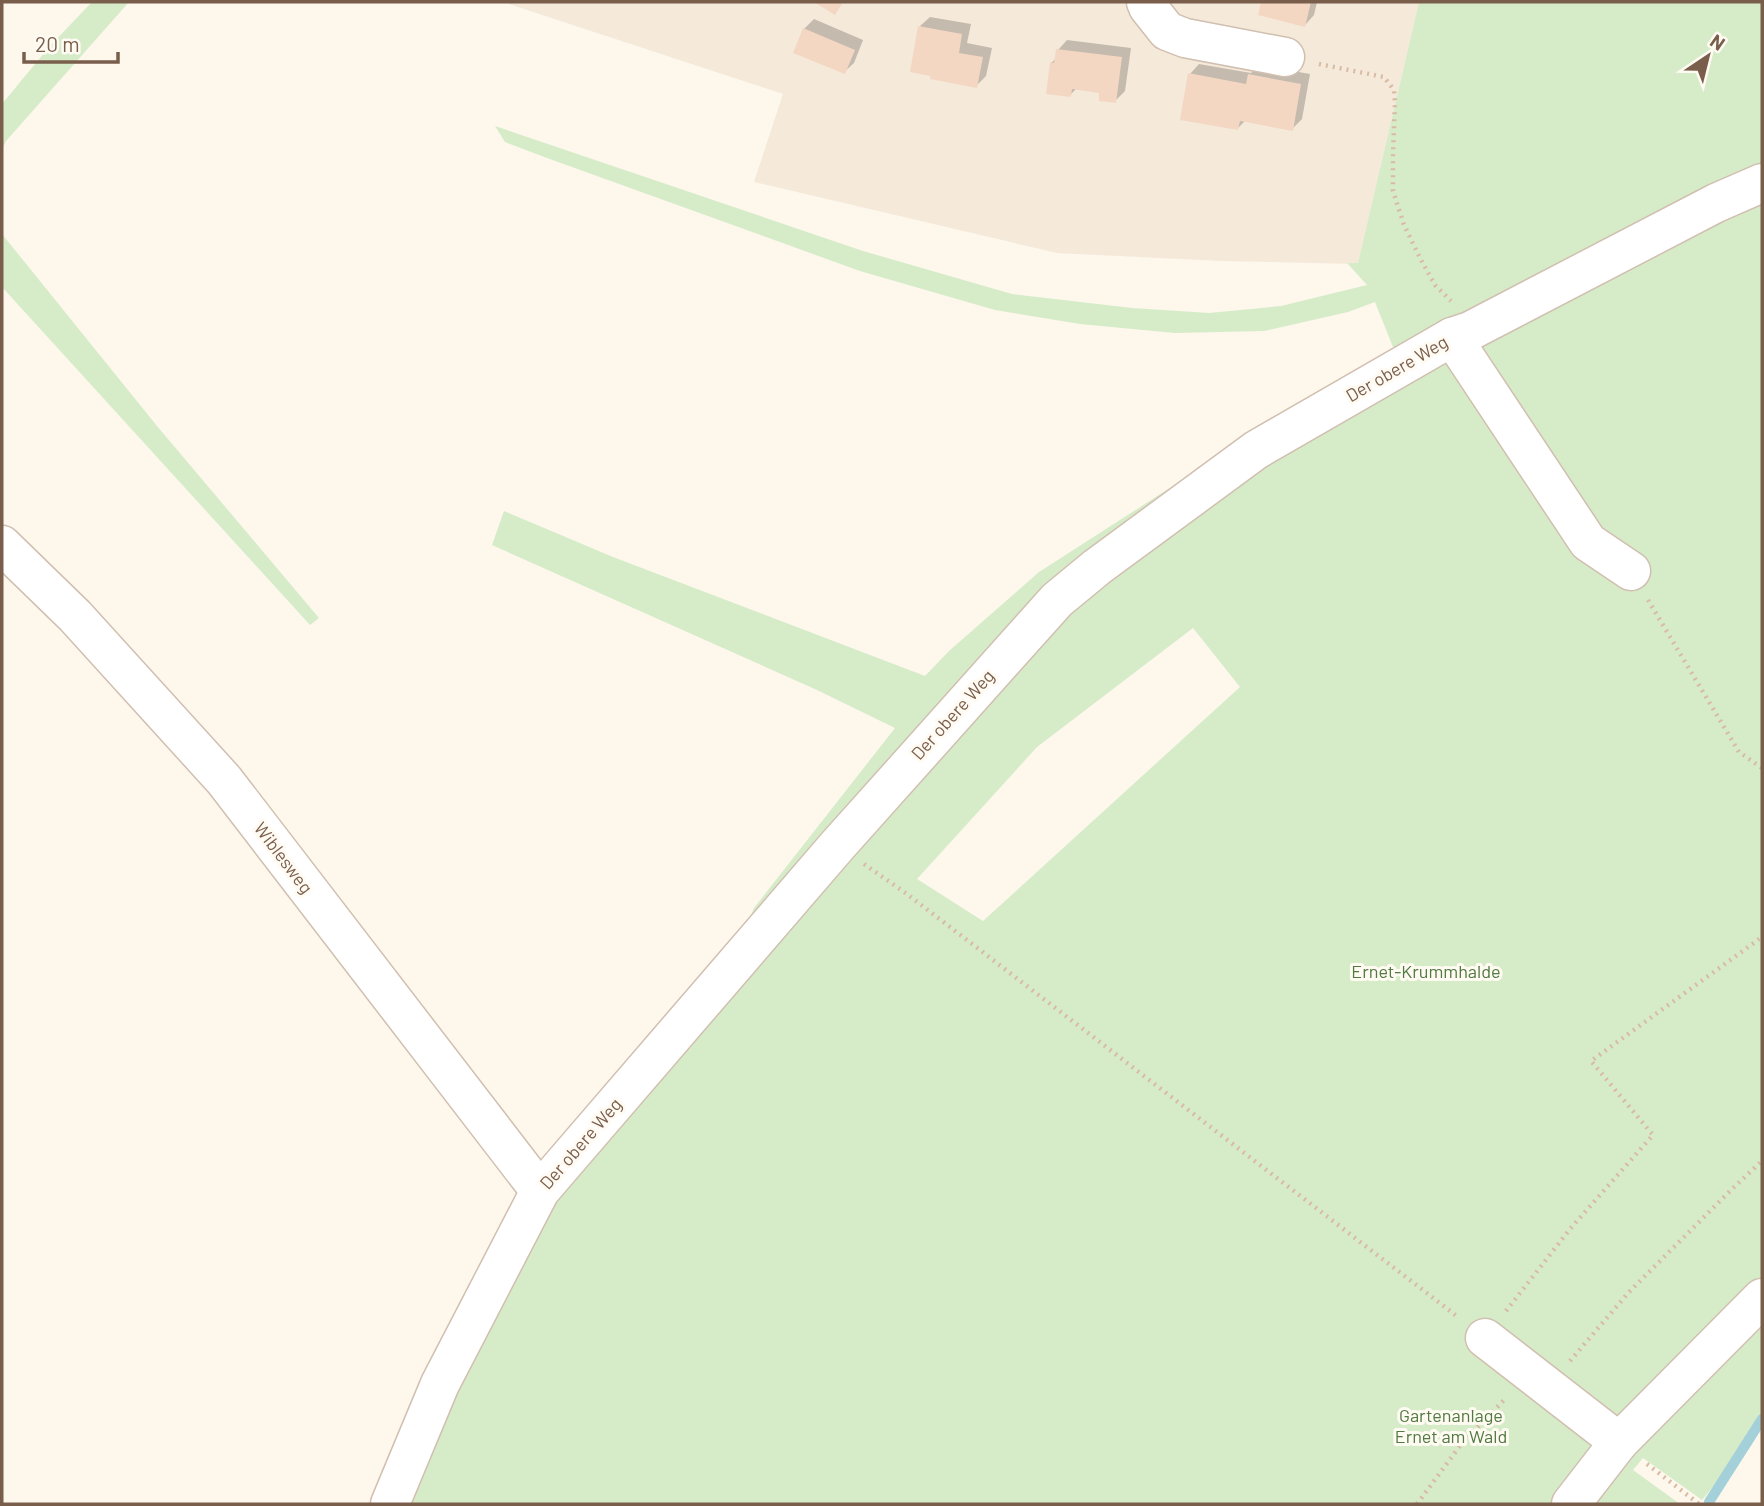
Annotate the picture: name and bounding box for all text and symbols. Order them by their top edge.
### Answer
scale bar [24,21,119,65]
north arrow [1673,21,1743,91]
text: N [1706,29,1730,55]
text: 20 m [35,31,80,56]
street label: Der obere Weg [1342,330,1451,406]
street label: Der obere Weg [906,665,998,764]
street label: Wiblesweg [250,817,318,897]
park label: Ernet-Krummhalde [1351,960,1501,982]
street label: Der obere Weg [535,1093,626,1193]
park label: Gartenanlage Ernet am Wald [1395,1404,1507,1447]

